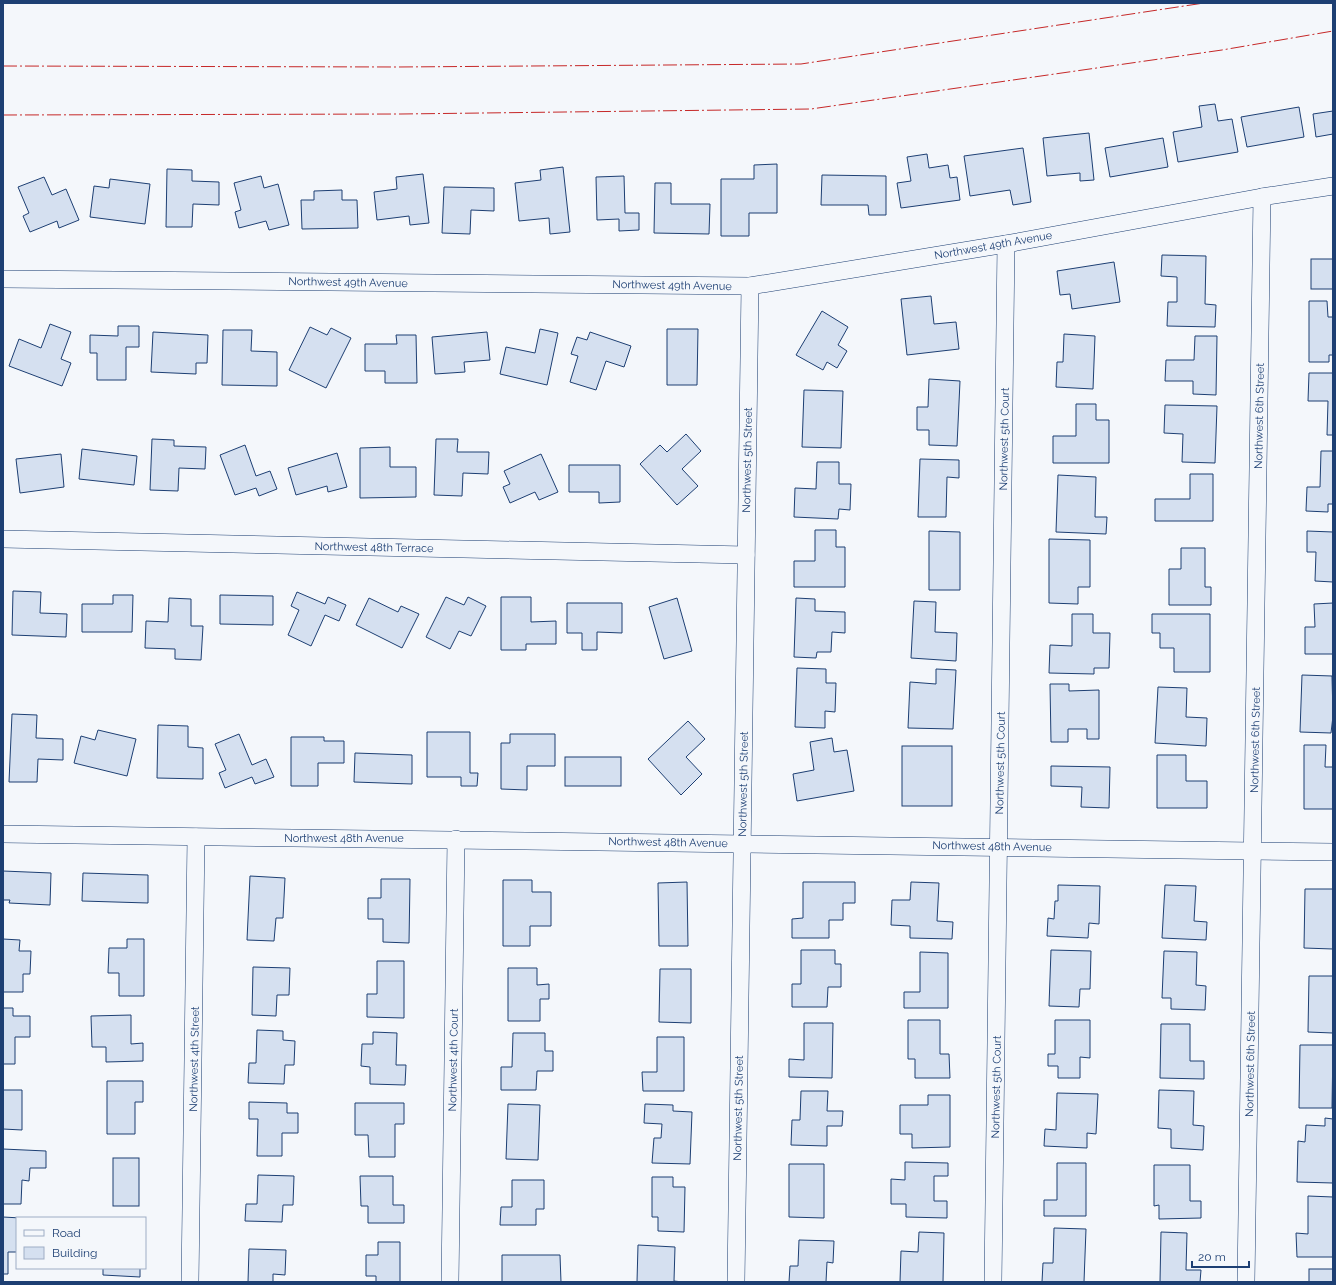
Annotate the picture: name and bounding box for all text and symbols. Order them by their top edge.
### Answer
street label: Northwest 49th Avenue [933,229,1054,262]
street label: Northwest 49th Avenue [288,275,408,290]
street label: Northwest 49th Avenue [612,278,732,293]
street label: Northwest 6th Street [1252,363,1267,469]
street label: Northwest 5th Court [997,387,1012,491]
street label: Northwest 5th Street [740,407,755,513]
street label: Northwest 48th Terrace [314,540,434,555]
street label: Northwest 6th Street [1248,687,1263,793]
street label: Northwest 5th Court [993,711,1008,815]
street label: Northwest 5th Street [736,731,751,837]
street label: Northwest 48th Avenue [284,832,404,845]
street label: Northwest 48th Avenue [608,835,728,850]
street label: Northwest 48th Avenue [932,839,1052,854]
street label: Northwest 4th Street [187,1006,202,1112]
street label: Northwest 4th Court [446,1008,461,1112]
street label: Northwest 6th Street [1243,1011,1258,1117]
street label: Northwest 5th Court [989,1035,1004,1139]
street label: Northwest 5th Street [731,1055,746,1161]
legend [16,1217,146,1269]
text: Road [52,1226,81,1240]
scale bar [1192,1243,1249,1269]
text: Building [52,1246,98,1260]
text: 20 m [1198,1250,1226,1264]

